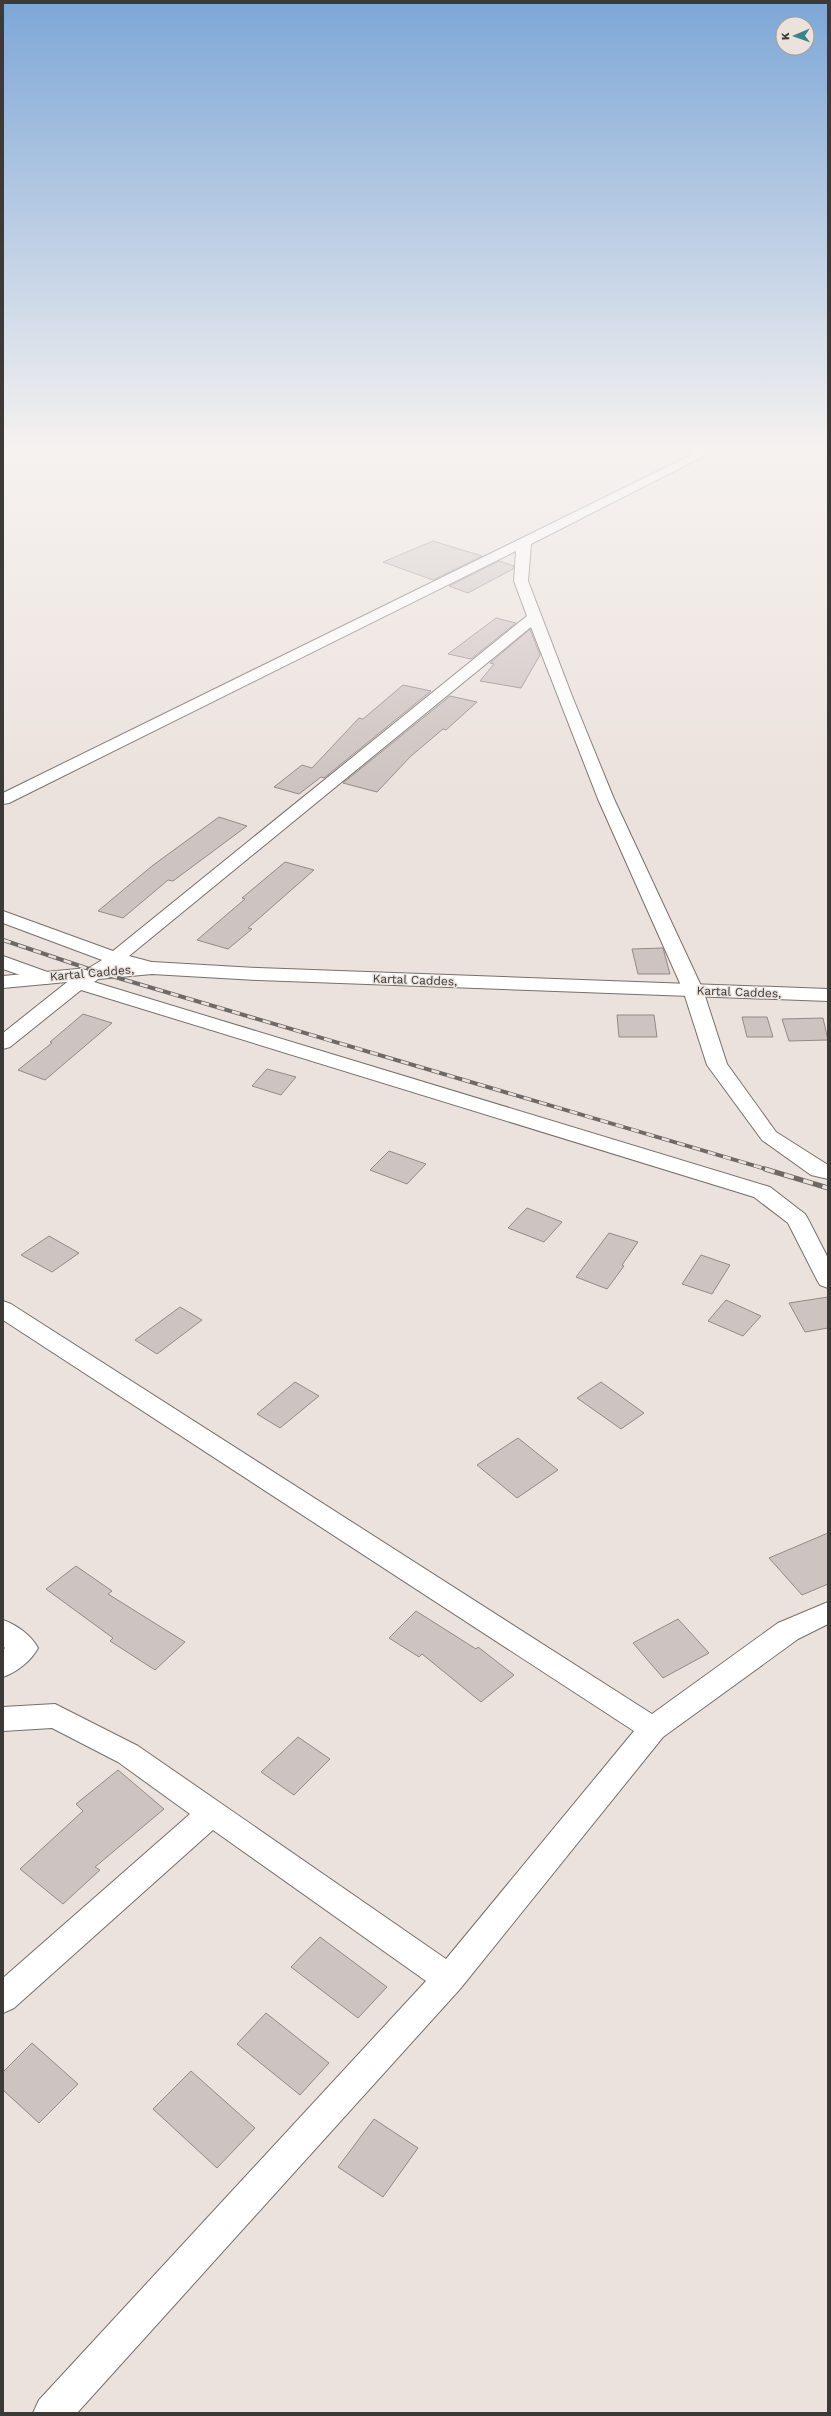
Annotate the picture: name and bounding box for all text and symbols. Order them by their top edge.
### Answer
north arrow [775,16,815,56]
text: K [779,32,792,40]
street label: Kartal Caddes, [49,962,135,984]
street label: Kartal Caddes, [372,972,458,988]
street label: Kartal Caddes, [696,984,782,1000]

